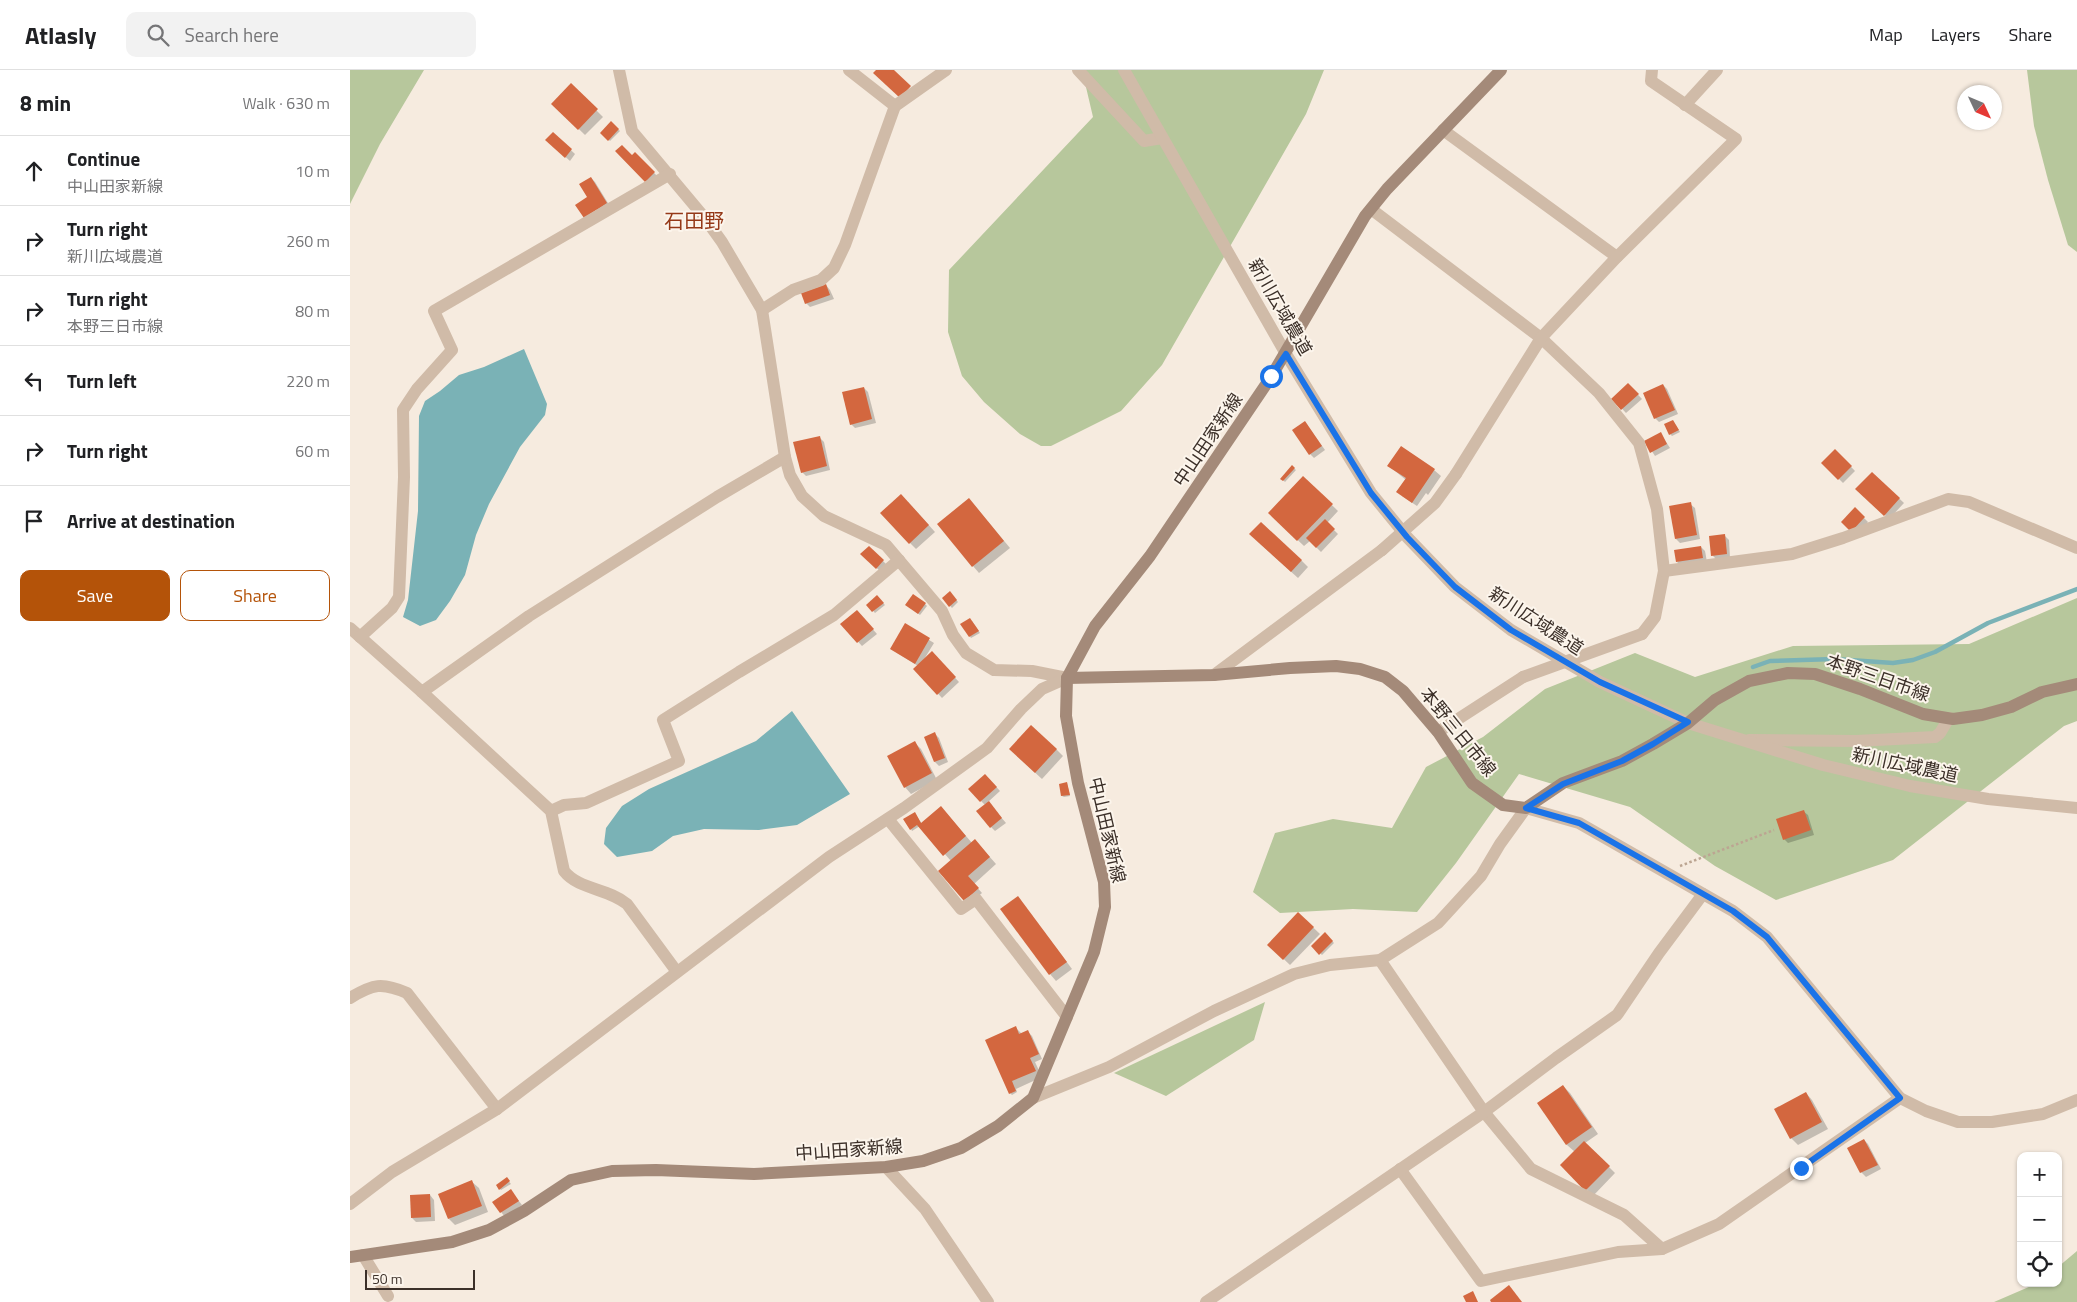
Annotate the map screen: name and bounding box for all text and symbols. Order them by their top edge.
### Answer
search box [126,12,476,57]
text: Atlasly [25,17,96,53]
text: Search here [184,20,279,49]
icon: search [144,21,172,49]
text: Map [1869,21,1903,48]
text: Layers [1931,21,1980,48]
text: Share [2008,21,2052,48]
north arrow [1957,85,2002,130]
text: 8 min [20,87,71,119]
text: Walk · 630 m [242,91,330,115]
text: Continue [67,144,140,173]
icon: ahead [20,157,48,185]
text: 10 m [295,159,330,183]
text: 中山田家新線 [67,174,163,198]
district label: 石田野 [664,205,724,236]
text: Turn right [67,214,148,243]
icon: right [20,227,48,255]
text: 260 m [286,229,330,253]
text: 新川広域農道 [67,244,163,268]
street label: 新川広域農道 [1242,253,1319,360]
text: Turn right [67,284,148,313]
icon: right [20,297,48,325]
text: 80 m [295,299,330,323]
text: 本野三日市線 [67,314,163,338]
route start [1260,365,1283,388]
text: Turn left [67,366,137,395]
icon: left [20,367,48,395]
text: 220 m [286,369,330,393]
street label: 中山田家新線 [1166,387,1249,492]
text: Turn right [67,436,148,465]
icon: right [20,437,48,465]
text: 60 m [295,439,330,463]
text: Arrive at destination [67,506,235,535]
icon: arrive [20,507,48,535]
button: Save [20,570,170,621]
button: Share [180,570,330,621]
street label: 新川広域農道 [1484,580,1589,661]
street label: 本野三日市線 [1823,647,1934,708]
street label: 本野三日市線 [1414,681,1503,782]
street label: 新川広域農道 [1849,740,1961,789]
street label: 中山田家新線 [1082,774,1133,886]
street label: 中山田家新線 [794,1132,904,1167]
map controls [2017,1152,2062,1287]
button: + [2017,1152,2062,1197]
route end [1790,1157,1813,1180]
button: − [2017,1197,2062,1242]
button: locate [2017,1242,2062,1287]
scale bar [365,1267,475,1290]
text: 50 m [372,1268,402,1289]

